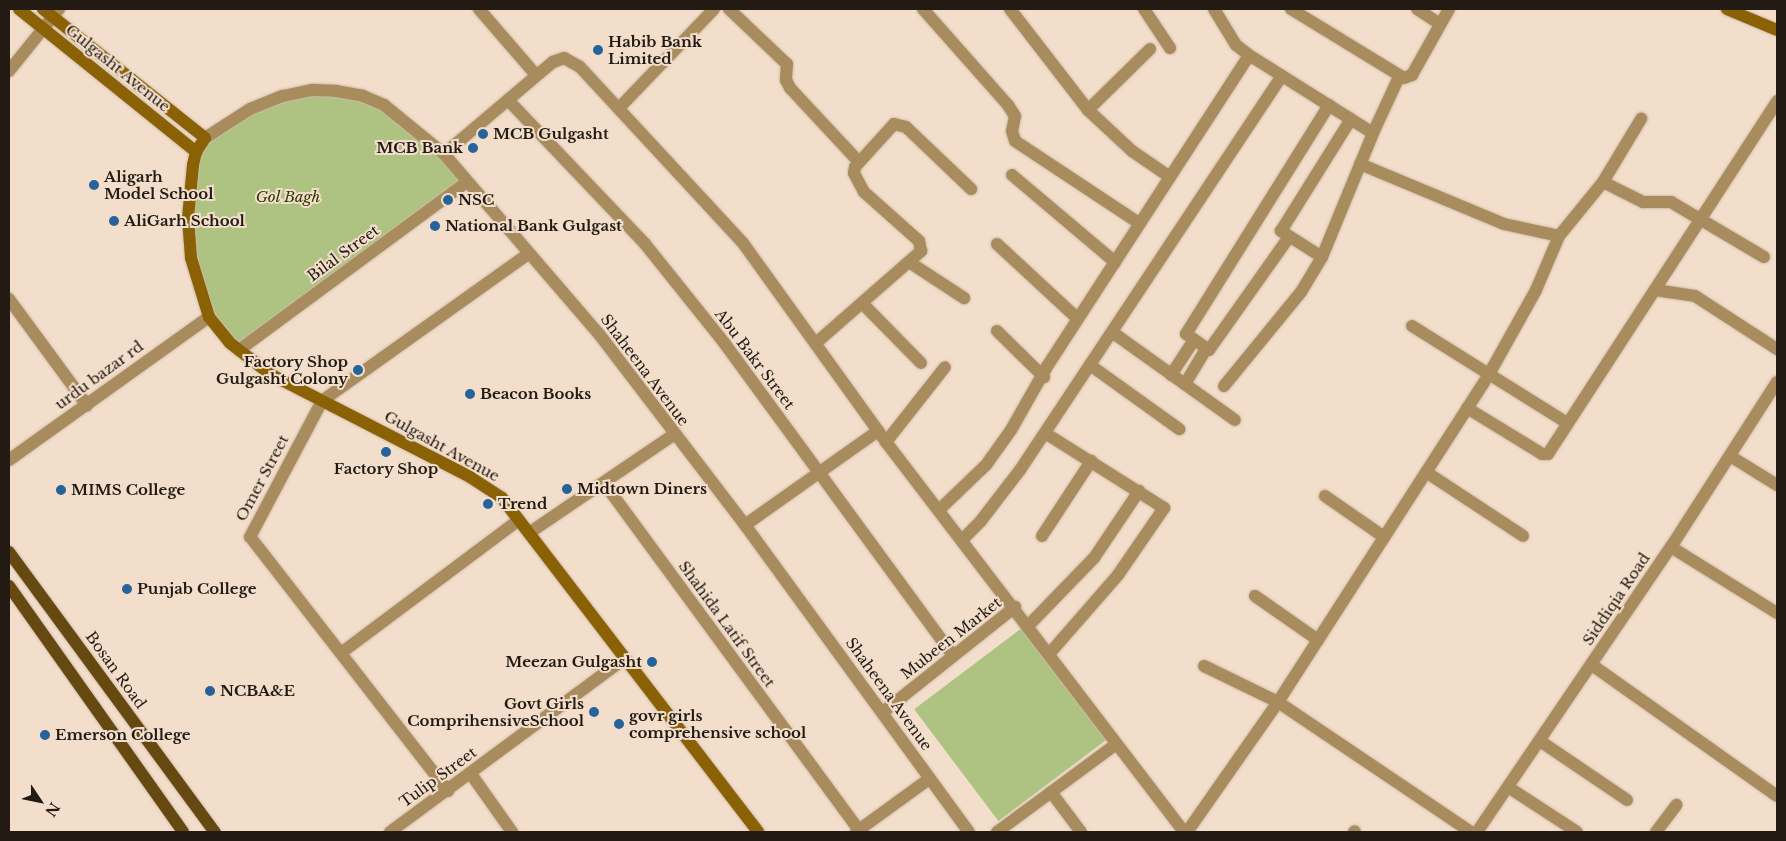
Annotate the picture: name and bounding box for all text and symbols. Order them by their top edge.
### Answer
street label: Gulgasht Avenue [62,20,174,116]
place label: Habib Bank Limited [608,32,702,67]
marker: Habib Bank Limited [592,44,604,56]
place label: MCB Gulgasht [493,125,609,143]
marker: MCB Gulgasht [477,128,489,140]
place label: MCB Bank [376,139,463,157]
marker: MCB Bank [467,142,479,154]
place label: Aligarh Model School [104,167,213,202]
marker: Aligarh Model School [88,179,100,191]
park label: Gol Bagh [255,188,321,206]
place label: NSC [458,191,494,209]
marker: NSC [442,194,454,206]
place label: AliGarh School [124,212,245,230]
marker: AliGarh School [108,215,120,227]
place label: National Bank Gulgast [445,217,622,235]
marker: National Bank Gulgast [429,220,441,232]
street label: Bilal Street [304,221,382,285]
street label: Abu Bakr Street [711,305,799,413]
street label: Shaheena Avenue [597,310,693,430]
street label: urdu bazar rd [51,337,147,413]
place label: Factory Shop Gulgasht Colony [216,352,348,387]
marker: Factory Shop Gulgasht Colony [352,364,364,376]
place label: Beacon Books [480,385,591,403]
marker: Beacon Books [464,388,476,400]
street label: Gulgasht Avenue [381,407,503,485]
street label: Omer Street [232,432,292,524]
marker: Factory Shop [380,446,392,458]
place label: Factory Shop [334,460,438,478]
place label: Midtown Diners [577,480,707,498]
place label: MIMS College [71,481,185,499]
marker: Midtown Diners [561,483,573,495]
marker: MIMS College [55,484,67,496]
place label: Trend [498,495,547,513]
marker: Trend [482,498,494,510]
street label: Siddiqia Road [1578,549,1654,649]
street label: Shahida Latif Street [675,557,779,691]
place label: Punjab College [137,580,256,598]
marker: Punjab College [121,583,133,595]
street label: Mubeen Market [897,593,1005,683]
street label: Bosan Road [82,628,150,712]
street label: Shaheena Avenue [842,634,936,754]
place label: Meezan Gulgasht [505,653,642,671]
marker: Meezan Gulgasht [646,656,658,668]
place label: NCBA&E [220,682,295,700]
marker: NCBA&E [204,685,216,697]
place label: Govt Girls ComprihensiveSchool [407,694,584,729]
marker: Govt Girls ComprihensiveSchool [588,706,600,718]
place label: govr girls comprehensive school [629,706,806,741]
marker: govr girls comprehensive school [613,718,625,730]
place label: Emerson College [55,726,191,744]
marker: Emerson College [39,729,51,741]
street label: Tulip Street [396,743,480,811]
north arrow [15,776,65,826]
text: N [41,799,64,820]

